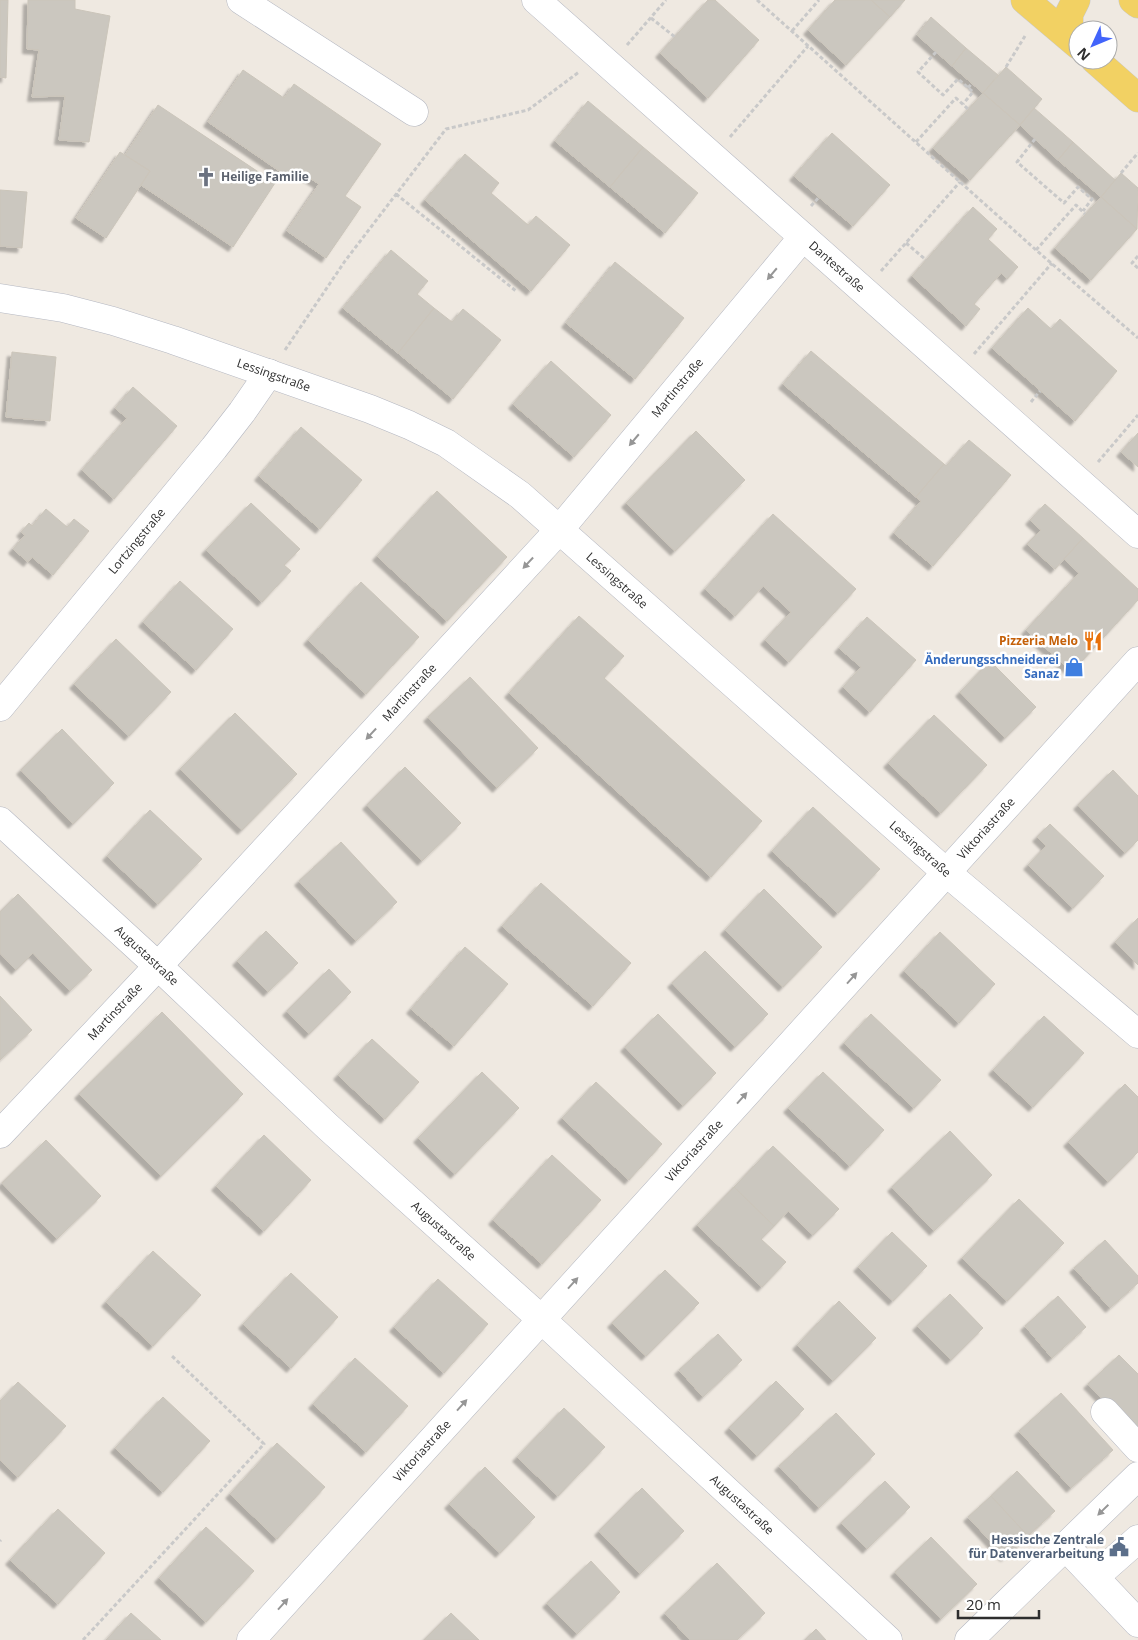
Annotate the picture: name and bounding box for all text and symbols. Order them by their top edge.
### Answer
north arrow [1068,20,1118,70]
text: N [1072,44,1094,65]
church icon: Heilige Familie [195,166,217,188]
place label: Heilige Familie [221,168,309,185]
street label: Dantestraße [805,237,869,296]
one-way arrow [766,268,777,281]
street label: Lessingstraße [235,354,313,396]
street label: Martinstraße [647,354,707,421]
one-way arrow [629,433,640,446]
street label: Lortzingstraße [104,504,169,578]
street label: Lessingstraße [582,548,652,612]
one-way arrow [522,557,534,569]
restaurant icon: Pizzeria Melo [1082,630,1104,652]
place label: Pizzeria Melo [999,632,1078,649]
place label: Änderungsschneiderei Sanaz [925,651,1059,682]
shop icon: Änderungsschneiderei Sanaz [1063,656,1085,678]
street label: Martinstraße [378,660,440,725]
one-way arrow [365,728,377,740]
street label: Viktoriastraße [953,793,1019,863]
street label: Lessingstraße [886,817,955,881]
street label: Augustastraße [111,921,183,989]
one-way arrow [846,972,857,984]
street label: Martinstraße [84,979,146,1044]
one-way arrow [736,1092,748,1104]
street label: Viktoriastraße [661,1116,727,1185]
street label: Augustastraße [408,1197,480,1264]
one-way arrow [568,1276,579,1289]
one-way arrow [456,1400,468,1412]
street label: Viktoriastraße [389,1416,455,1485]
street label: Augustastraße [707,1471,778,1538]
one-way arrow [1097,1504,1109,1516]
place label: Hessische Zentrale für Datenverarbeitung [968,1531,1104,1562]
public building icon: Hessische Zentrale für Datenverarbeitung [1108,1536,1130,1558]
scale bar [958,1588,1039,1620]
text: 20 m [966,1594,1001,1614]
one-way arrow [277,1598,289,1610]

